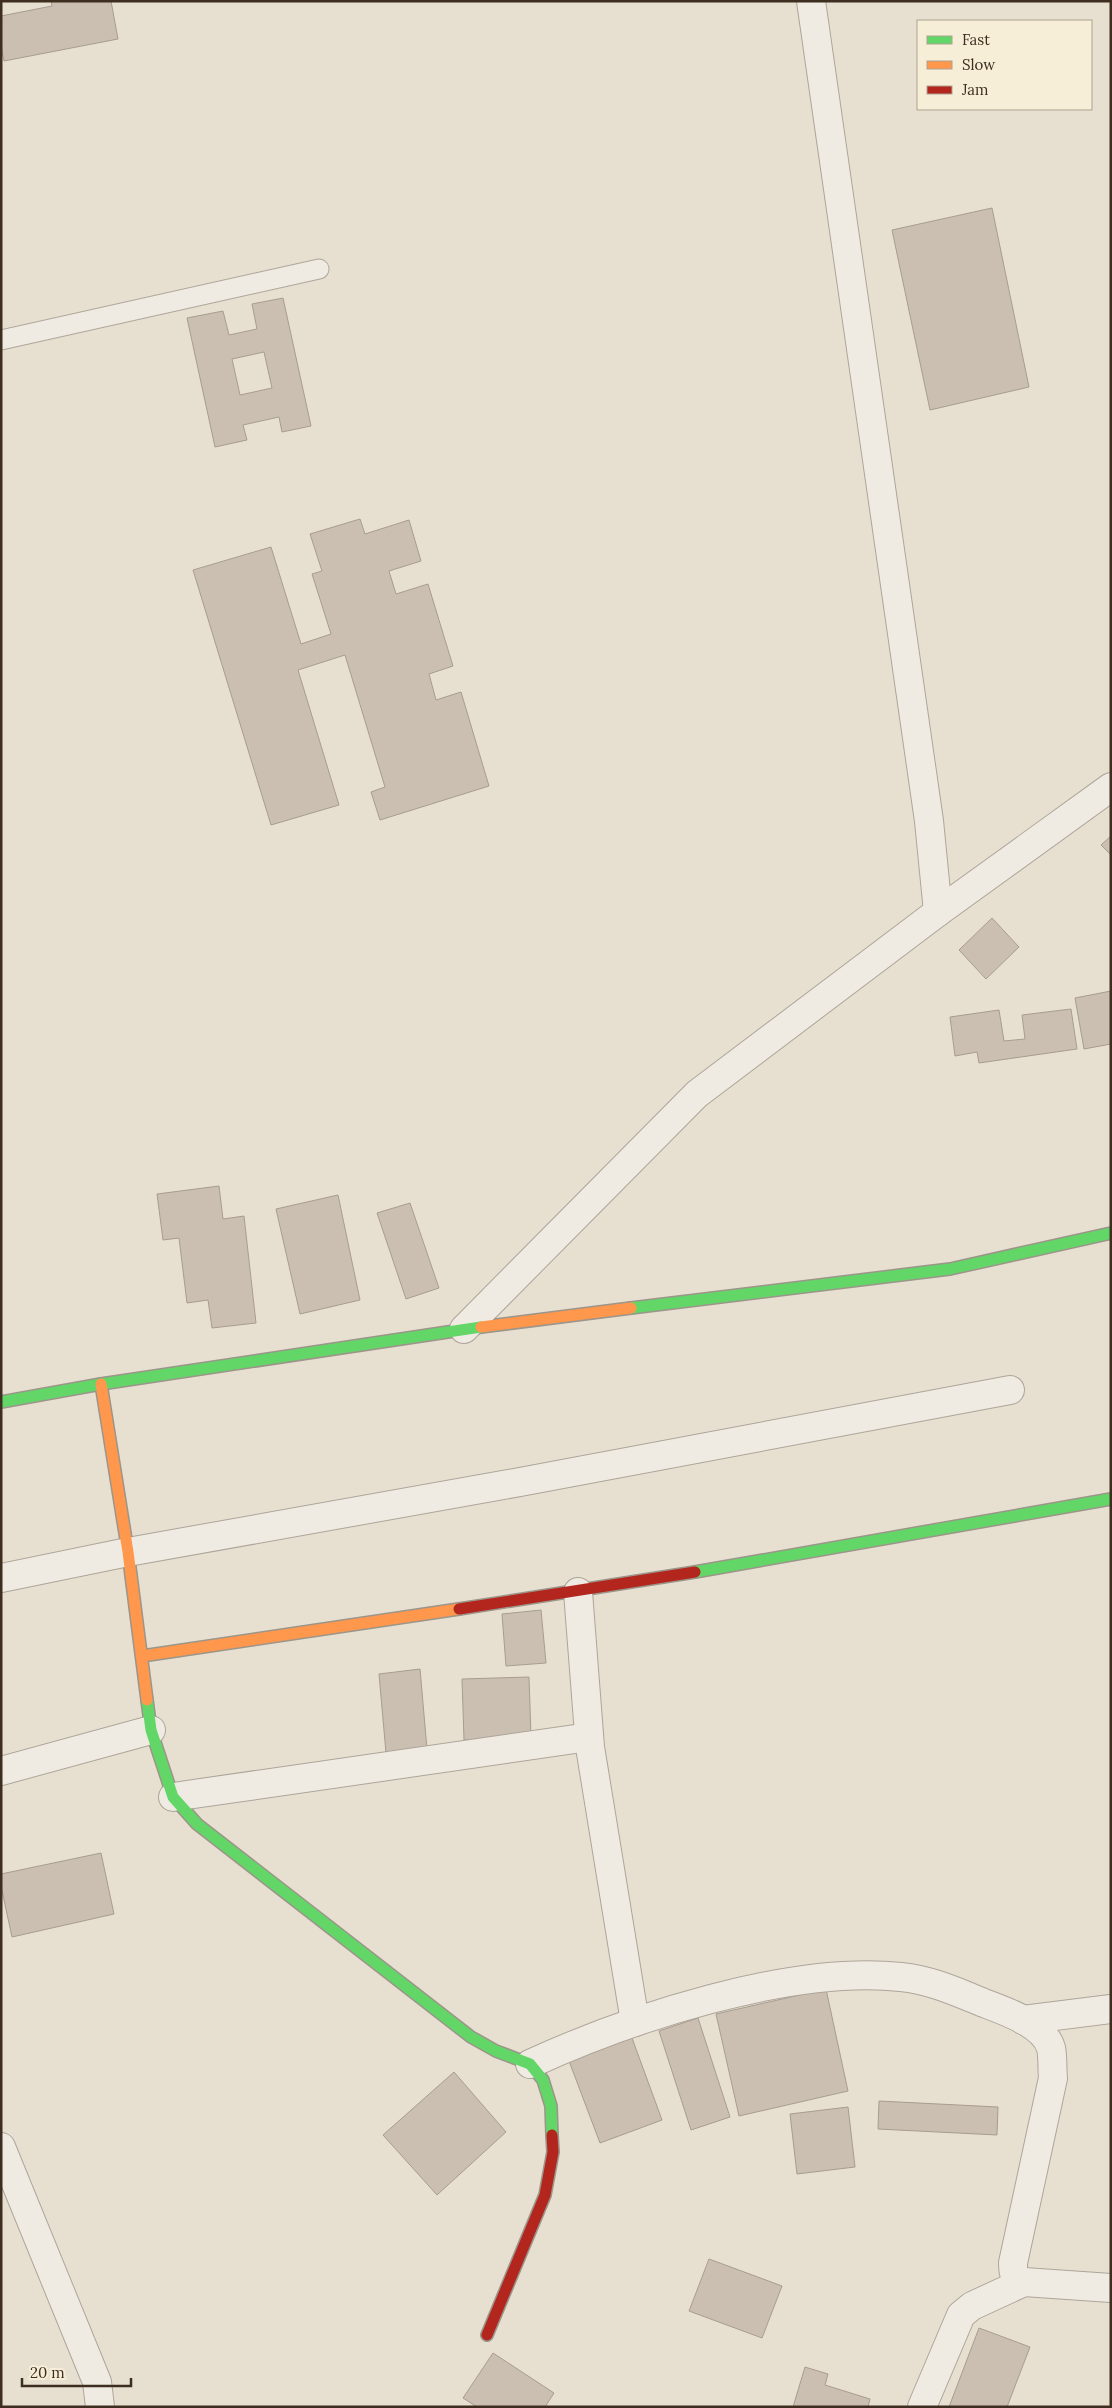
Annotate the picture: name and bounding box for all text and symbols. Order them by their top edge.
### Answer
legend [917,20,1092,110]
text: Fast [962,30,990,49]
text: Slow [962,55,995,74]
text: Jam [961,80,989,99]
scale bar [22,2356,131,2388]
text: 20 m [30,2363,65,2382]

